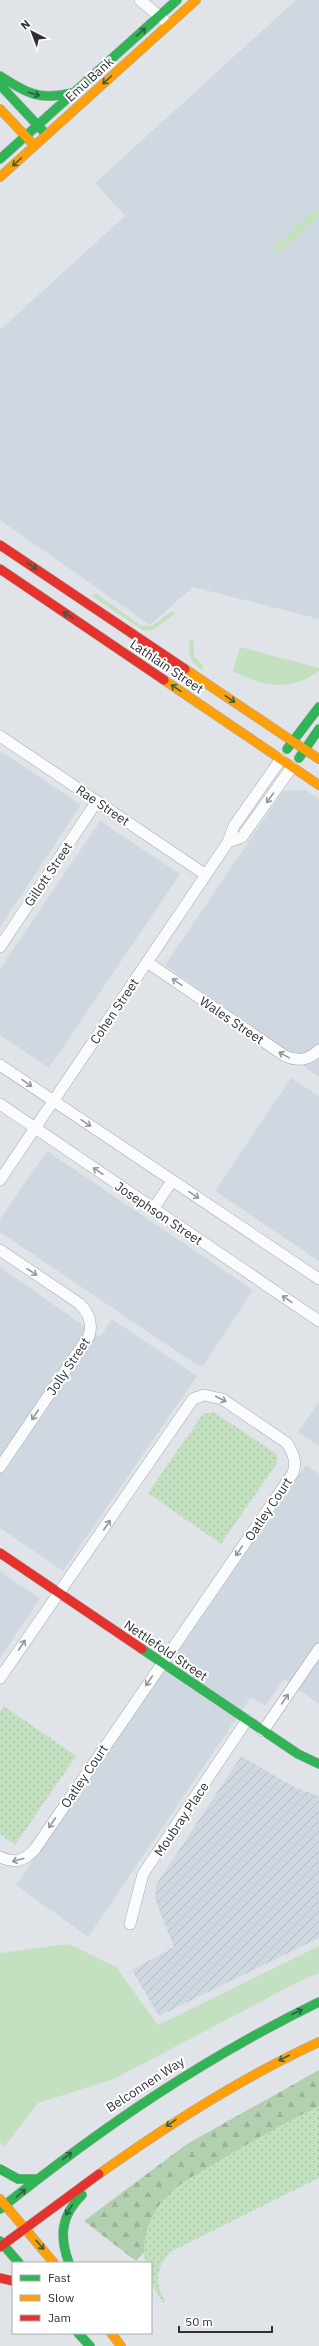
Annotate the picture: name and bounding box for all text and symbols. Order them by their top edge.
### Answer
north arrow [12,12,52,52]
text: N [18,17,33,32]
one-way arrow [136,27,146,37]
street label: Emu Bank [62,53,117,105]
one-way arrow [102,76,112,85]
one-way arrow [27,91,40,98]
one-way arrow [12,157,22,166]
one-way arrow [27,562,38,571]
one-way arrow [63,611,74,619]
street label: Lathlain Street [127,636,207,697]
one-way arrow [171,684,182,692]
one-way arrow [224,695,235,703]
street label: Rae Street [73,781,133,830]
one-way arrow [265,792,274,803]
street label: Gillott Street [21,839,76,910]
street label: Cohen Street [86,975,143,1048]
one-way arrow [171,978,182,986]
street label: Wales Street [196,993,267,1048]
one-way arrow [279,1050,291,1058]
one-way arrow [21,1079,32,1087]
one-way arrow [80,1119,91,1127]
one-way arrow [93,1167,104,1175]
street label: Josephson Street [112,1178,206,1249]
one-way arrow [188,1191,199,1199]
one-way arrow [26,1268,37,1276]
one-way arrow [282,1295,293,1303]
street label: Jolly Street [43,1334,94,1398]
one-way arrow [215,1396,227,1403]
one-way arrow [31,1409,39,1420]
street label: Oatley Court [241,1474,296,1544]
one-way arrow [103,1520,111,1531]
one-way arrow [235,1545,243,1557]
street label: Nettlefold Street [121,1616,211,1685]
one-way arrow [18,1640,26,1651]
one-way arrow [145,1675,153,1686]
one-way arrow [281,1694,289,1705]
street label: Oatley Court [57,1741,112,1811]
street label: Moubray Place [150,1779,212,1860]
one-way arrow [48,1817,56,1829]
one-way arrow [12,1857,25,1864]
one-way arrow [291,2008,303,2015]
street label: Belconnen Way [103,2052,188,2116]
one-way arrow [278,2055,290,2063]
one-way arrow [166,2119,177,2128]
one-way arrow [62,2151,73,2160]
one-way arrow [16,2188,26,2197]
one-way arrow [65,2204,73,2215]
one-way arrow [35,2240,44,2251]
legend [12,2262,152,2334]
text: Fast [48,2270,71,2285]
text: Slow [48,2290,74,2305]
scale bar [179,2308,272,2334]
text: Jam [48,2310,71,2325]
text: 50 m [185,2314,213,2329]

